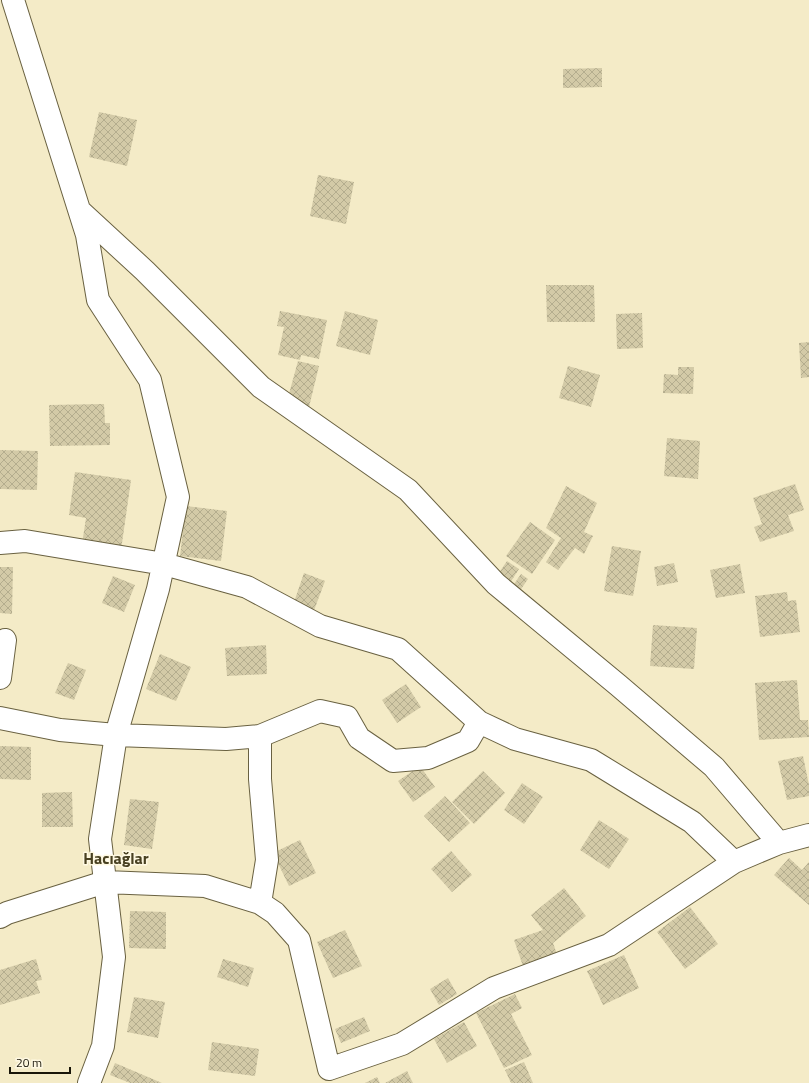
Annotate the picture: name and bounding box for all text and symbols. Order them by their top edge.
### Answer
district label: Hacıağlar [83,846,149,870]
scale bar [10,1049,70,1075]
text: 20 m [16,1053,42,1072]

